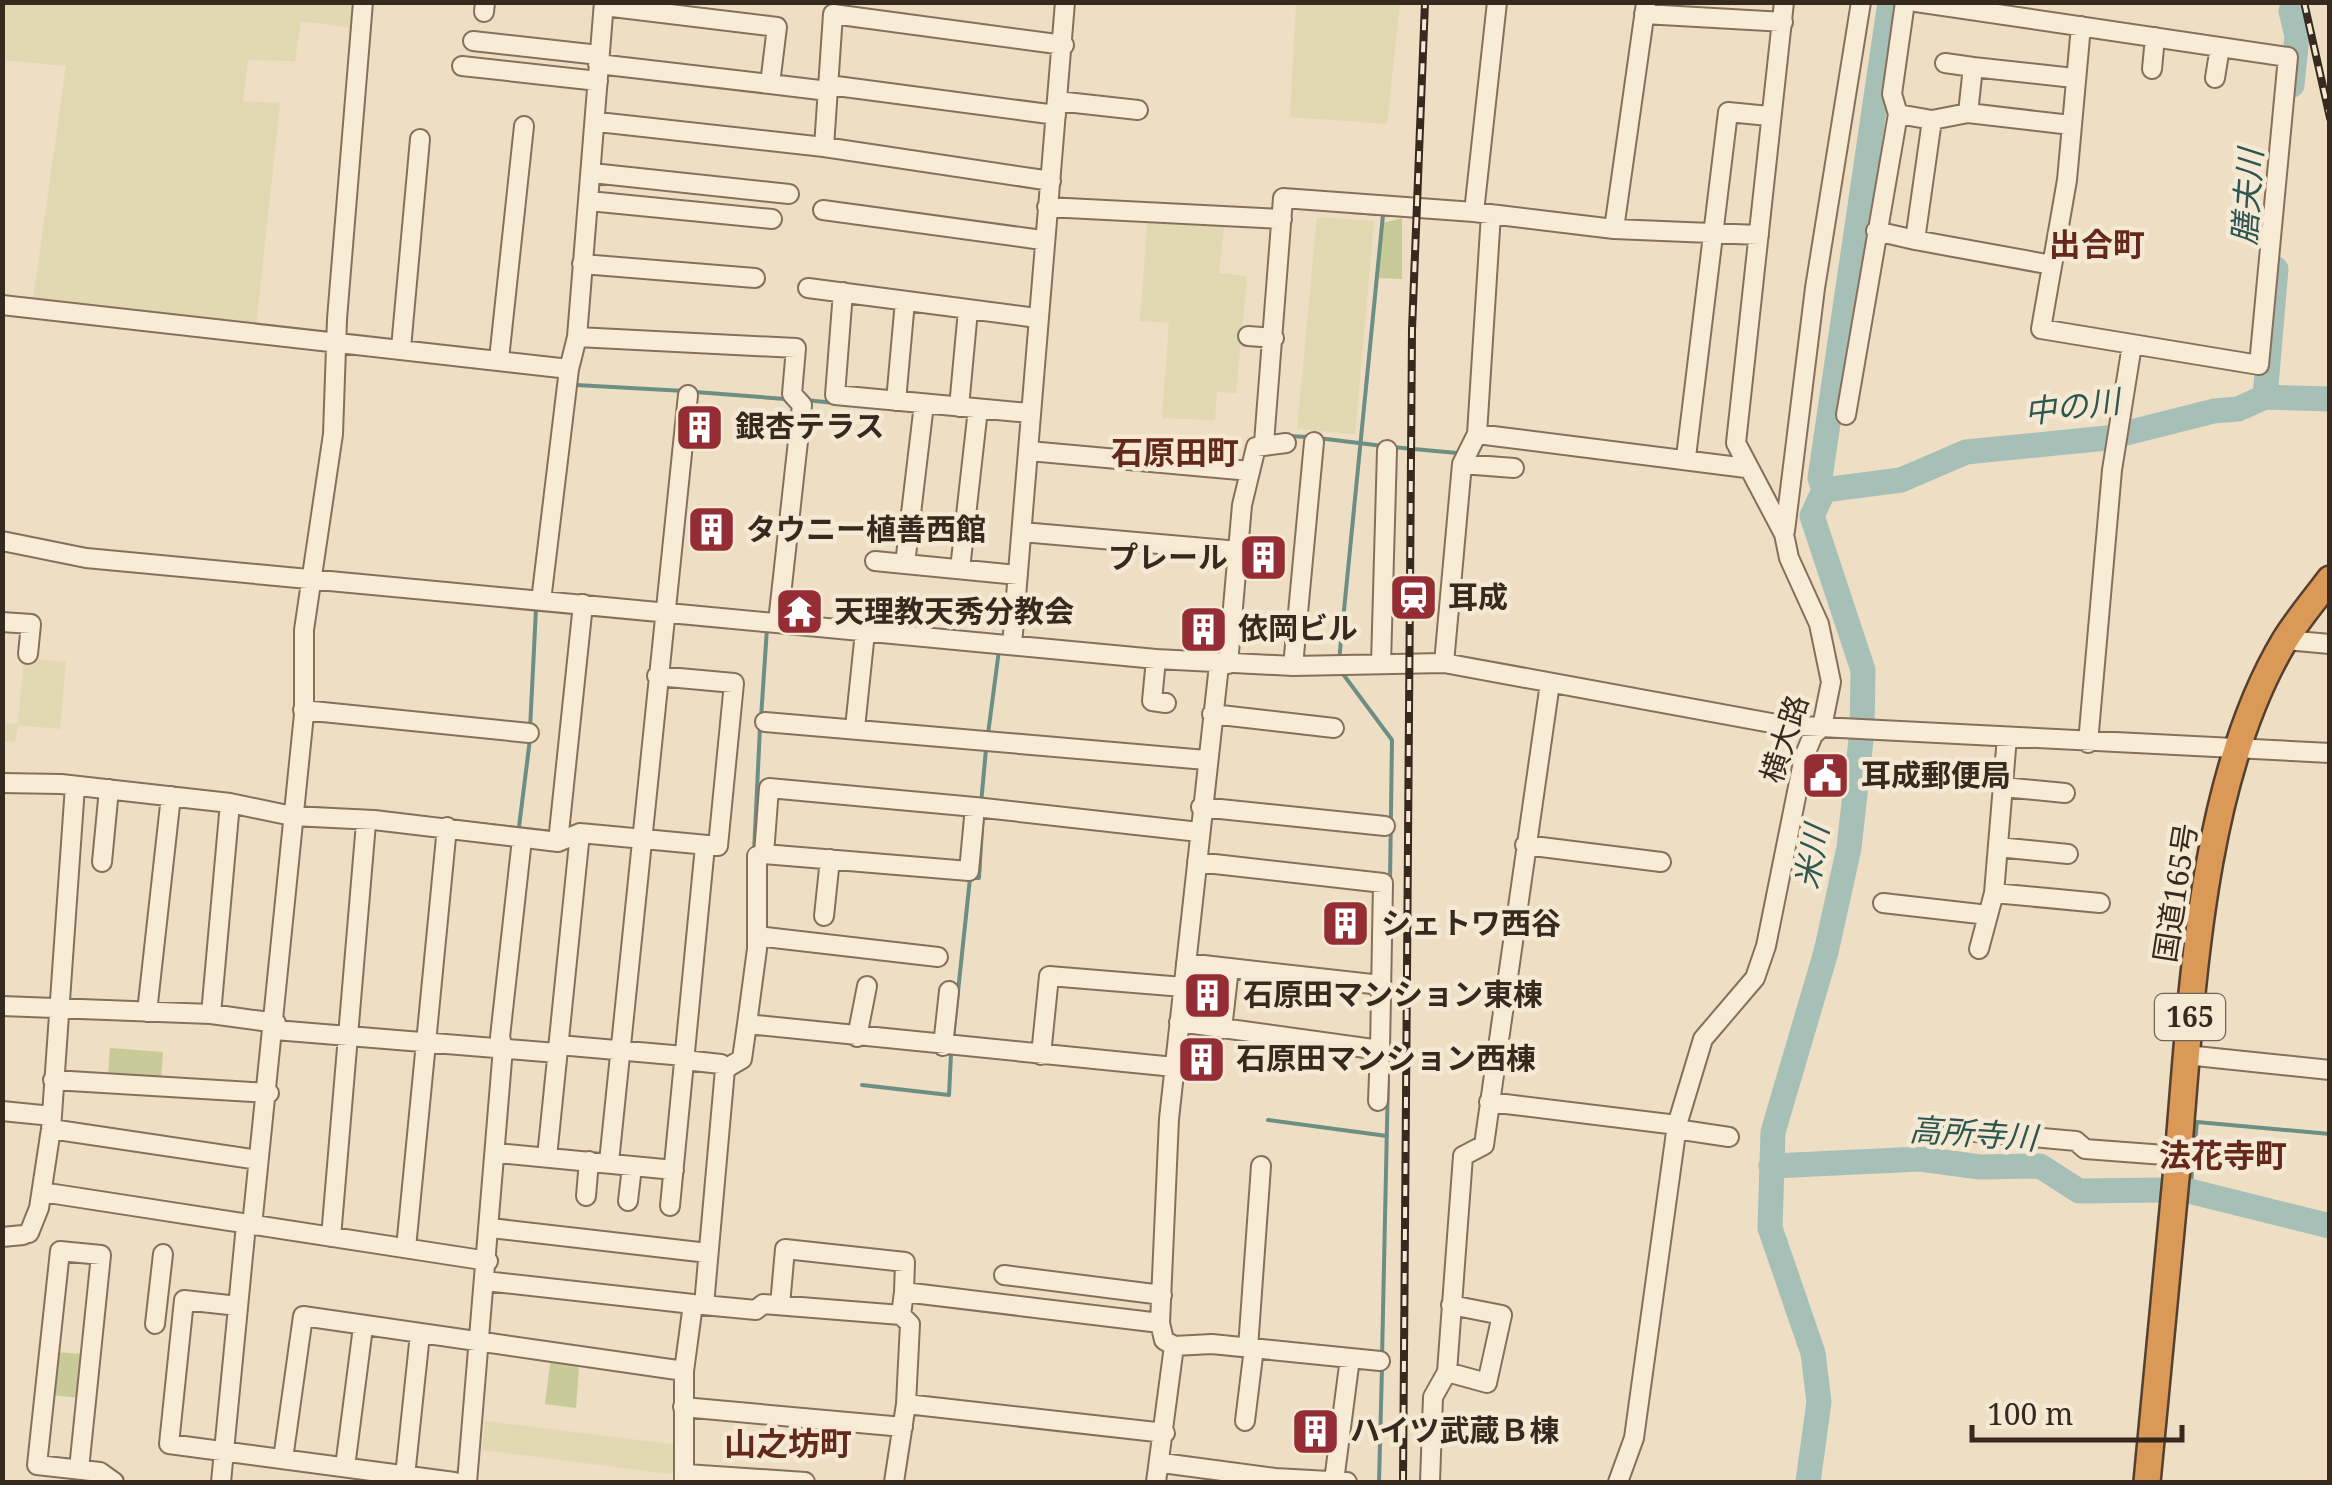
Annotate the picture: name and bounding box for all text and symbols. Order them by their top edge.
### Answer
water label: 膳夫川 [2222,145,2272,246]
district label: 出合町 [2049,222,2145,265]
water label: 中の川 [2022,378,2125,433]
building icon: 銀杏テラス [674,401,726,453]
place label: 銀杏テラス [735,405,884,446]
district label: 石原田町 [1111,430,1239,473]
building icon: タウニー植善西館 [685,504,737,556]
place label: タウニー植善西館 [746,508,986,549]
building icon: プレール [1237,532,1289,584]
place label: プレール [1108,536,1228,577]
station icon: 耳成 [1387,572,1439,624]
place label: 耳成 [1448,576,1508,617]
temple icon: 天理教天秀分教会 [773,586,825,638]
place label: 天理教天秀分教会 [834,590,1074,631]
building icon: 依岡ビル [1177,603,1229,655]
place label: 依岡ビル [1238,607,1358,648]
street label: 横大路 [1750,689,1817,788]
public building icon: 耳成郵便局 [1800,750,1852,802]
place label: 耳成郵便局 [1861,754,2011,795]
water label: 米川 [1784,819,1838,892]
street label: 国道165号 [2143,820,2206,965]
building icon: シェトワ西谷 [1320,898,1372,950]
place label: シェトワ西谷 [1381,902,1561,943]
building icon: 石原田マンション東棟 [1182,969,1234,1021]
place label: 石原田マンション東棟 [1243,973,1543,1014]
road number: 165 [2155,994,2225,1040]
building icon: 石原田マンション西棟 [1175,1033,1227,1085]
place label: 石原田マンション西棟 [1236,1037,1536,1078]
water label: 高所寺川 [1908,1107,2041,1159]
district label: 法花寺町 [2159,1133,2287,1176]
scale bar [1972,1380,2182,1442]
text: 100 m [1987,1393,2073,1434]
building icon: ハイツ武蔵Ｂ棟 [1289,1405,1341,1457]
place label: ハイツ武蔵Ｂ棟 [1350,1409,1559,1450]
district label: 山之坊町 [724,1421,852,1464]

